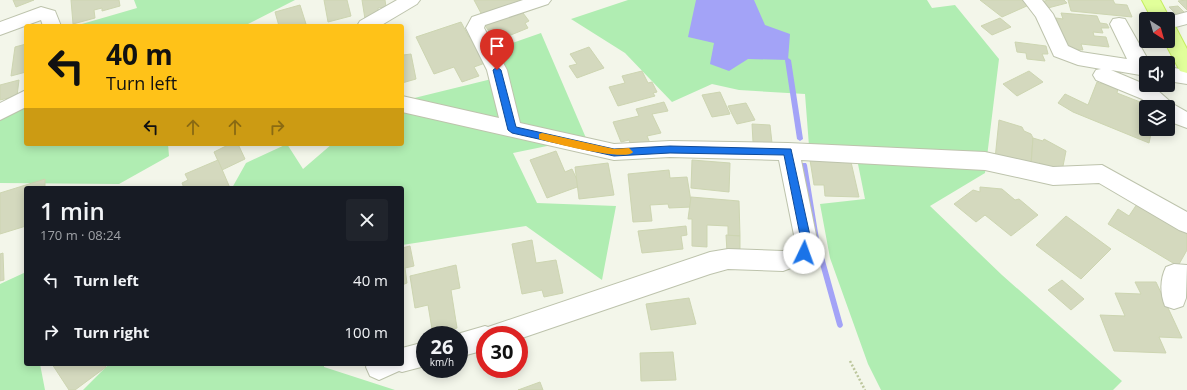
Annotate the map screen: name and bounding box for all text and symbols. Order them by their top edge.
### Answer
north arrow [1139,12,1175,48]
map controls [1139,12,1175,136]
pin [480,29,514,70]
text: 40 m [106,35,173,73]
icon: arrive [486,35,508,57]
icon: left [40,40,92,92]
button: sound [1139,56,1175,92]
text: Turn left [106,71,177,95]
button: layers [1139,100,1175,136]
icon: left [140,116,162,138]
icon: ahead [182,116,204,138]
icon: ahead [224,116,246,138]
icon: right [266,116,288,138]
text: 1 min [40,194,105,227]
button: close [346,199,388,241]
text: 170 m · 08:24 [40,226,121,244]
position arrow [783,232,825,274]
icon: left [40,269,62,291]
text: Turn left [74,270,139,290]
text: 40 m [353,270,388,290]
icon: right [40,321,62,343]
text: Turn right [74,322,149,342]
text: 100 m [344,322,388,342]
speed limit sign: 30 [476,326,528,378]
text: 26 [431,333,453,360]
text: km/h [430,355,454,369]

